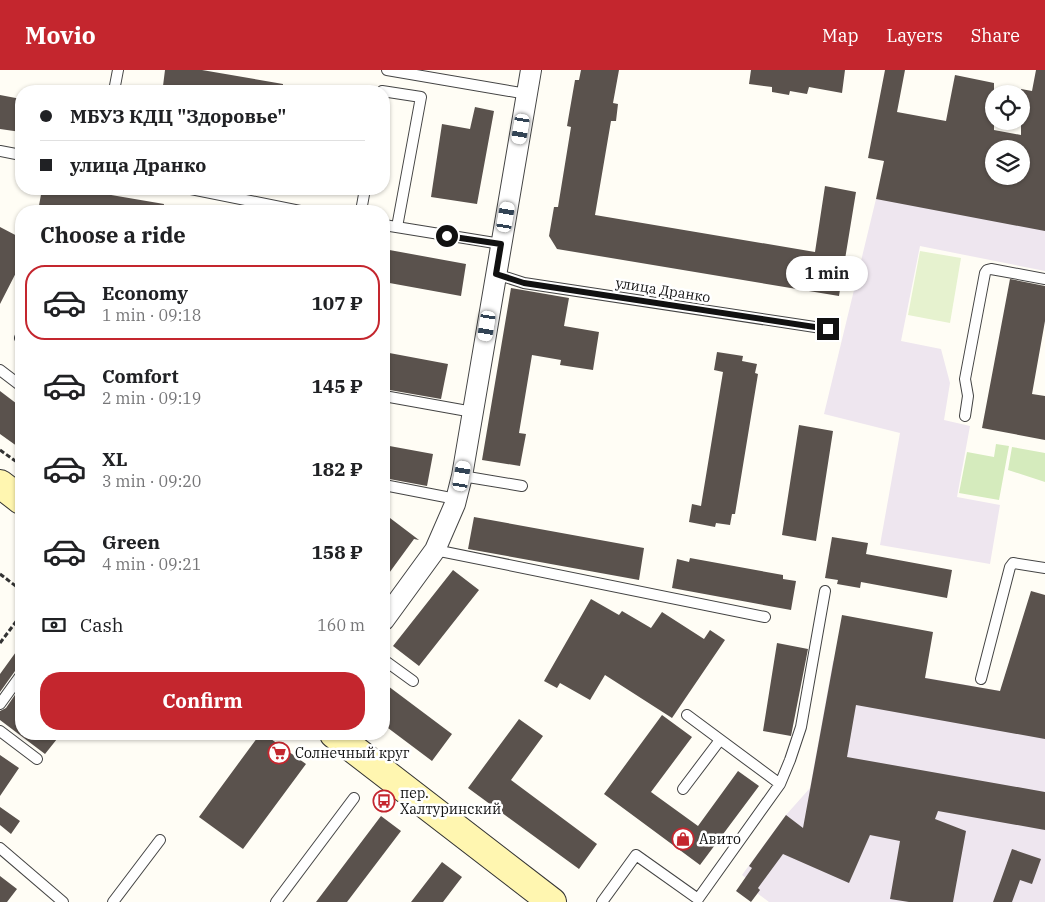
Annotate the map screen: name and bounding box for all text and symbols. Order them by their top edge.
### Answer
text: Movio [25,19,96,51]
text: Map [822,24,859,47]
text: Layers [887,24,943,47]
text: Share [971,24,1020,47]
map controls [985,85,1030,185]
button: locate [985,85,1030,130]
text: МБУЗ КДЦ "Здоровье" [70,104,286,128]
car [511,113,530,145]
button: layers [985,140,1030,185]
text: улица Дранко [70,153,206,177]
car [496,201,515,233]
text: Choose a ride [40,220,186,249]
route start [436,225,458,247]
callout: 1 min [787,256,869,292]
text: 1 min [805,263,849,283]
street label: улица Дранко [614,274,712,306]
icon: car [42,280,87,325]
text: Economy [102,281,188,305]
text: 107 ₽ [311,291,363,315]
text: 1 min · 09:18 [102,305,201,325]
car [477,310,496,342]
route end [817,318,839,340]
icon: car [42,363,87,408]
text: Comfort [102,364,179,388]
text: 145 ₽ [311,374,363,398]
text: 2 min · 09:19 [102,388,201,408]
icon: car [42,446,87,491]
text: XL [102,447,128,471]
text: 182 ₽ [311,457,363,481]
car [452,460,471,492]
text: 3 min · 09:20 [102,471,201,491]
icon: car [42,529,87,574]
text: Green [102,530,160,554]
text: 158 ₽ [311,540,363,564]
text: 4 min · 09:21 [102,554,201,574]
icon: cash [40,611,68,639]
text: Cash [80,613,124,637]
text: 160 m [317,615,365,635]
button: Confirm [40,672,365,730]
supermarket icon: Солнечный круг [267,741,291,765]
place label: Солнечный круг [295,744,410,762]
place label: пер. Халтуринский [400,784,501,818]
bus stop icon: пер. Халтуринский [372,789,396,813]
shop icon: Авито [671,827,695,851]
place label: Авито [699,830,741,848]

